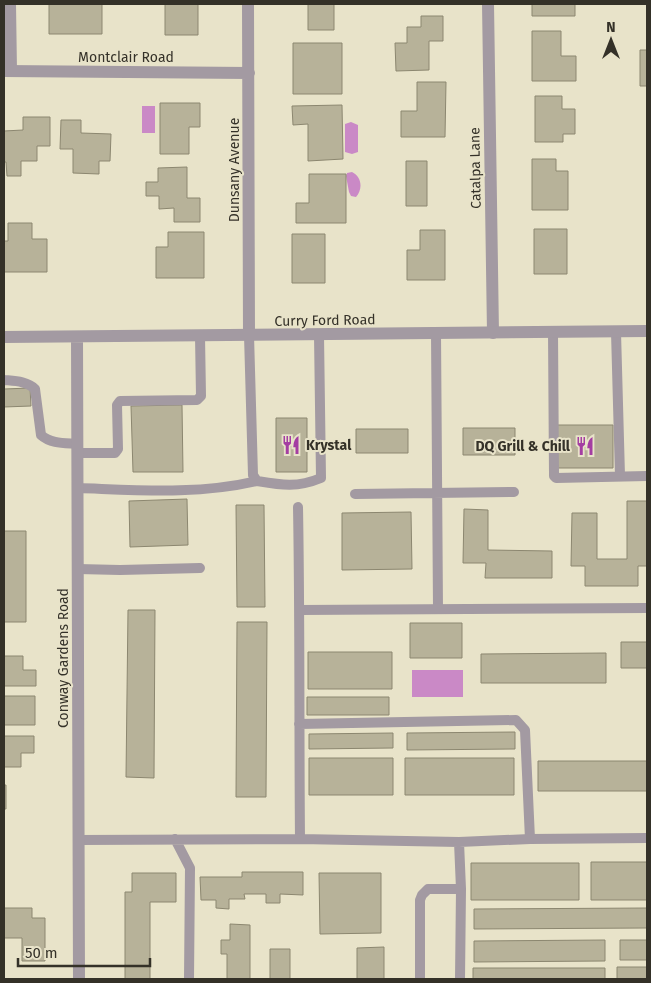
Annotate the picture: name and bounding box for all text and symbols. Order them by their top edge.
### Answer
north arrow [586,15,636,65]
text: N [606,19,616,36]
street label: Montclair Road [78,49,174,66]
street label: Dunsany Avenue [226,118,243,222]
street label: Catalpa Lane [466,127,485,209]
street label: Curry Ford Road [274,311,376,330]
restaurant icon: Krystal [280,434,302,456]
restaurant icon: DQ Grill & Chill [574,435,596,457]
place label: Krystal [306,437,352,454]
place label: DQ Grill & Chill [475,438,571,455]
street label: Conway Gardens Road [55,588,72,728]
scale bar [18,936,150,968]
text: 50 m [25,944,58,962]

